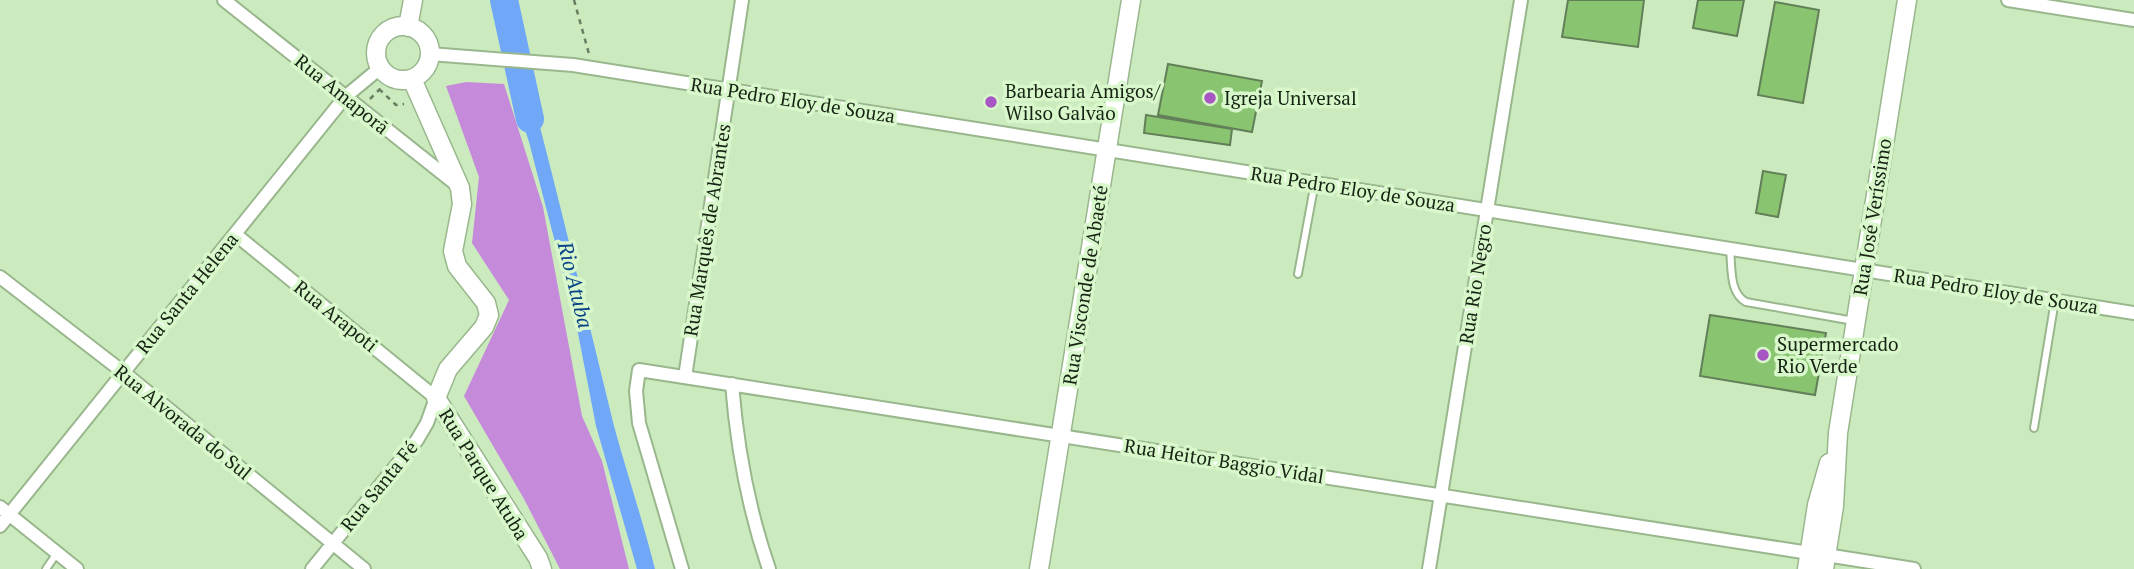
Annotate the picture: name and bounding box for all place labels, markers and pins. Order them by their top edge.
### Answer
place label: Barbearia Amigos/ Wilso Galvão [1005,78,1162,125]
place label: Igreja Universal [1224,85,1357,110]
marker: Igreja Universal [1202,90,1218,106]
marker: Barbearia Amigos/ Wilso Galvão [983,94,999,110]
place label: Supermercado Rio Verde [1777,331,1898,378]
marker: Supermercado Rio Verde [1755,347,1771,363]

